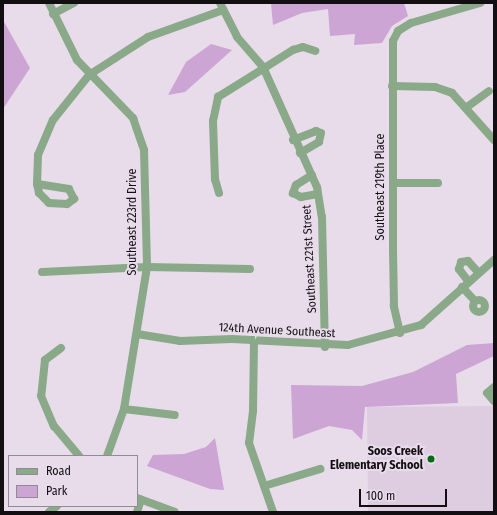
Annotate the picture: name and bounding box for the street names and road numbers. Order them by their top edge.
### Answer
street label: Southeast 219th Place [374,134,388,240]
street label: Southeast 223rd Drive [126,169,140,275]
street label: Southeast 221st Street [300,204,320,314]
street label: 124th Avenue Southeast [218,321,336,341]

